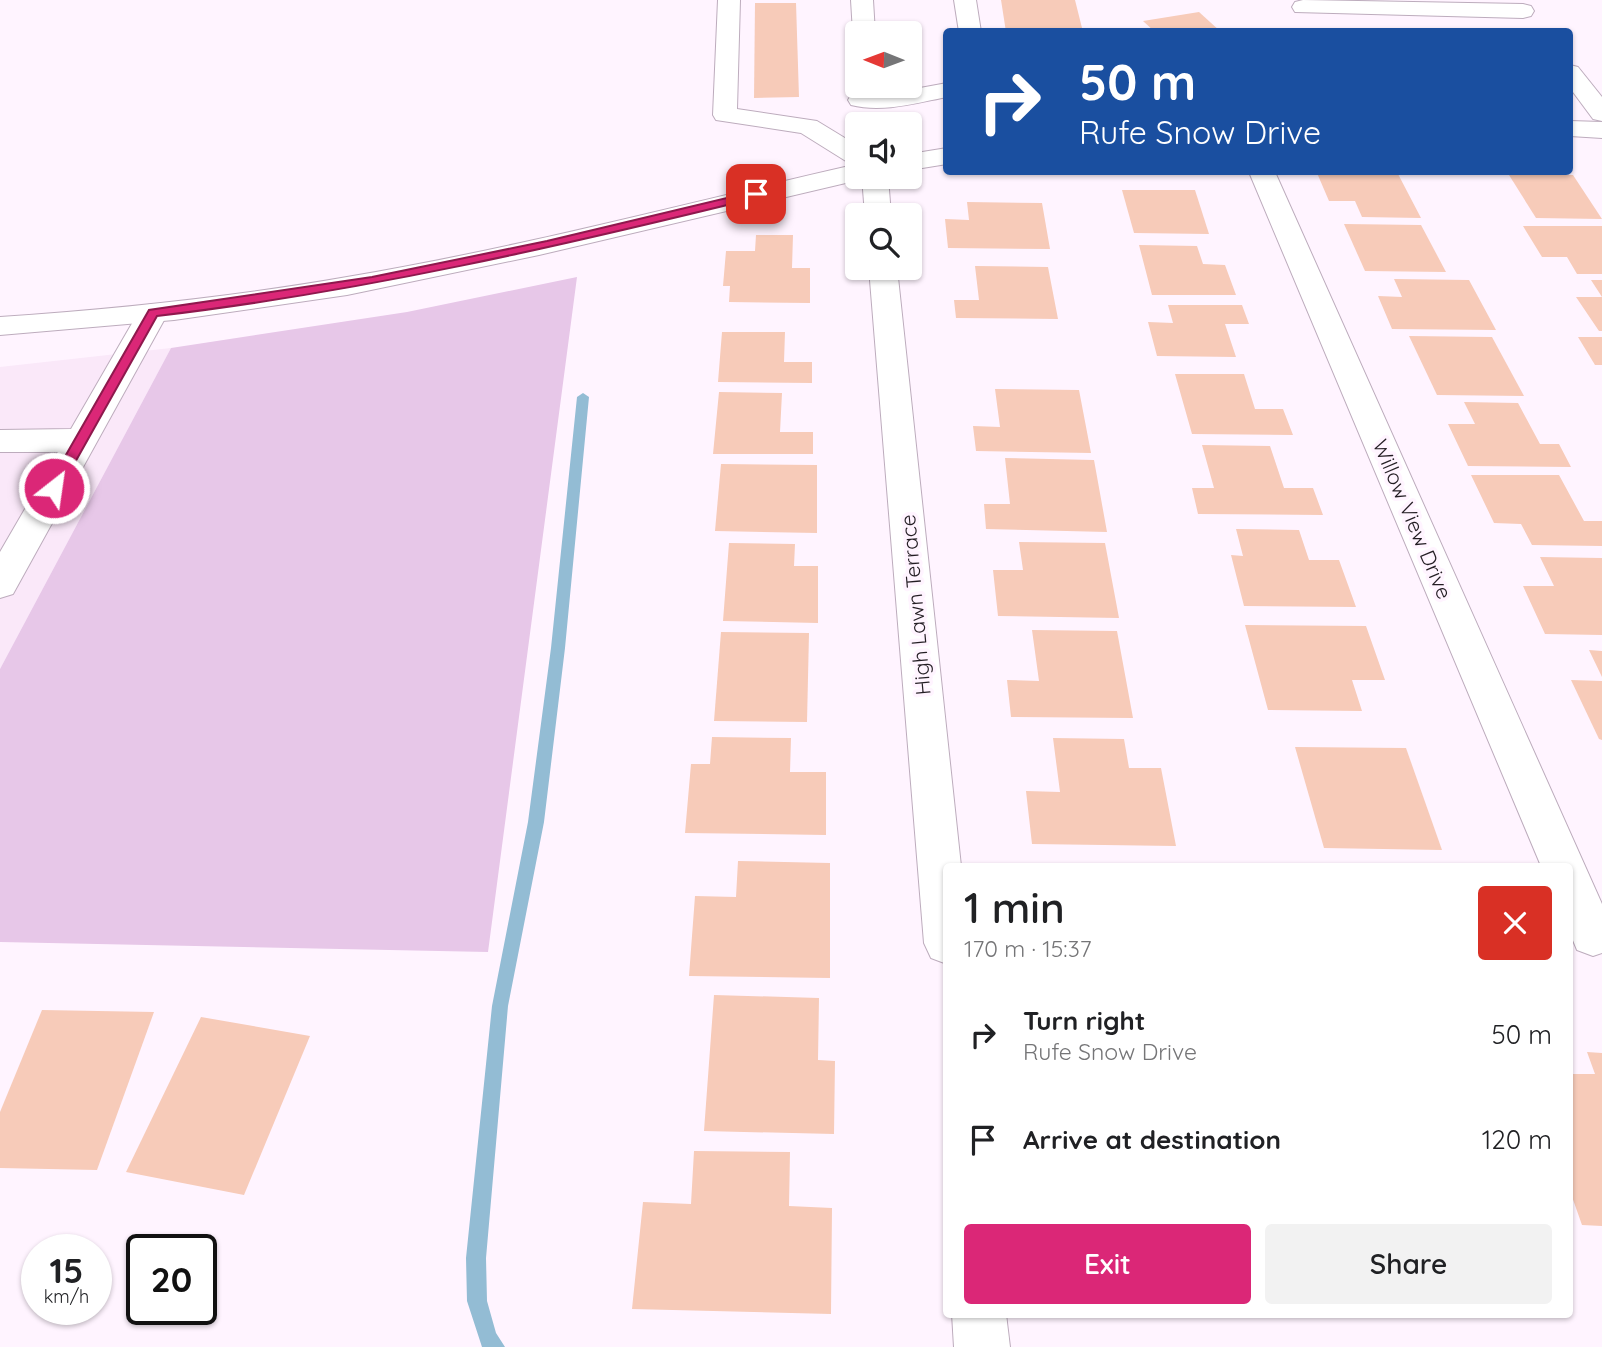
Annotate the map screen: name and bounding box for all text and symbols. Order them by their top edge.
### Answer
north arrow [845,21,922,98]
map controls [845,21,922,280]
text: 50 m [1079,51,1196,112]
icon: right [964,56,1055,147]
button: sound [845,112,922,189]
text: Rufe Snow Drive [1079,112,1321,152]
pin [726,164,786,224]
icon: arrive [737,175,775,213]
button: search [845,203,922,280]
street label: Willow View Drive [1368,435,1458,603]
position arrow [17,451,91,525]
street label: High Lawn Terrace [894,514,936,696]
text: 1 min [964,881,1065,934]
button: close [1478,886,1552,960]
text: 170 m · 15:37 [964,934,1092,963]
text: Turn right [1023,1004,1145,1037]
icon: right [964,1016,1002,1054]
text: 50 m [1492,1018,1552,1051]
text: Rufe Snow Drive [1023,1037,1197,1066]
icon: arrive [964,1121,1002,1159]
text: Arrive at destination [1023,1123,1281,1156]
text: 120 m [1482,1123,1552,1156]
button: Exit [964,1224,1251,1304]
button: Share [1265,1224,1552,1304]
speed limit sign: 20 [126,1234,217,1325]
text: 15 [50,1248,83,1292]
text: km/h [44,1285,89,1308]

